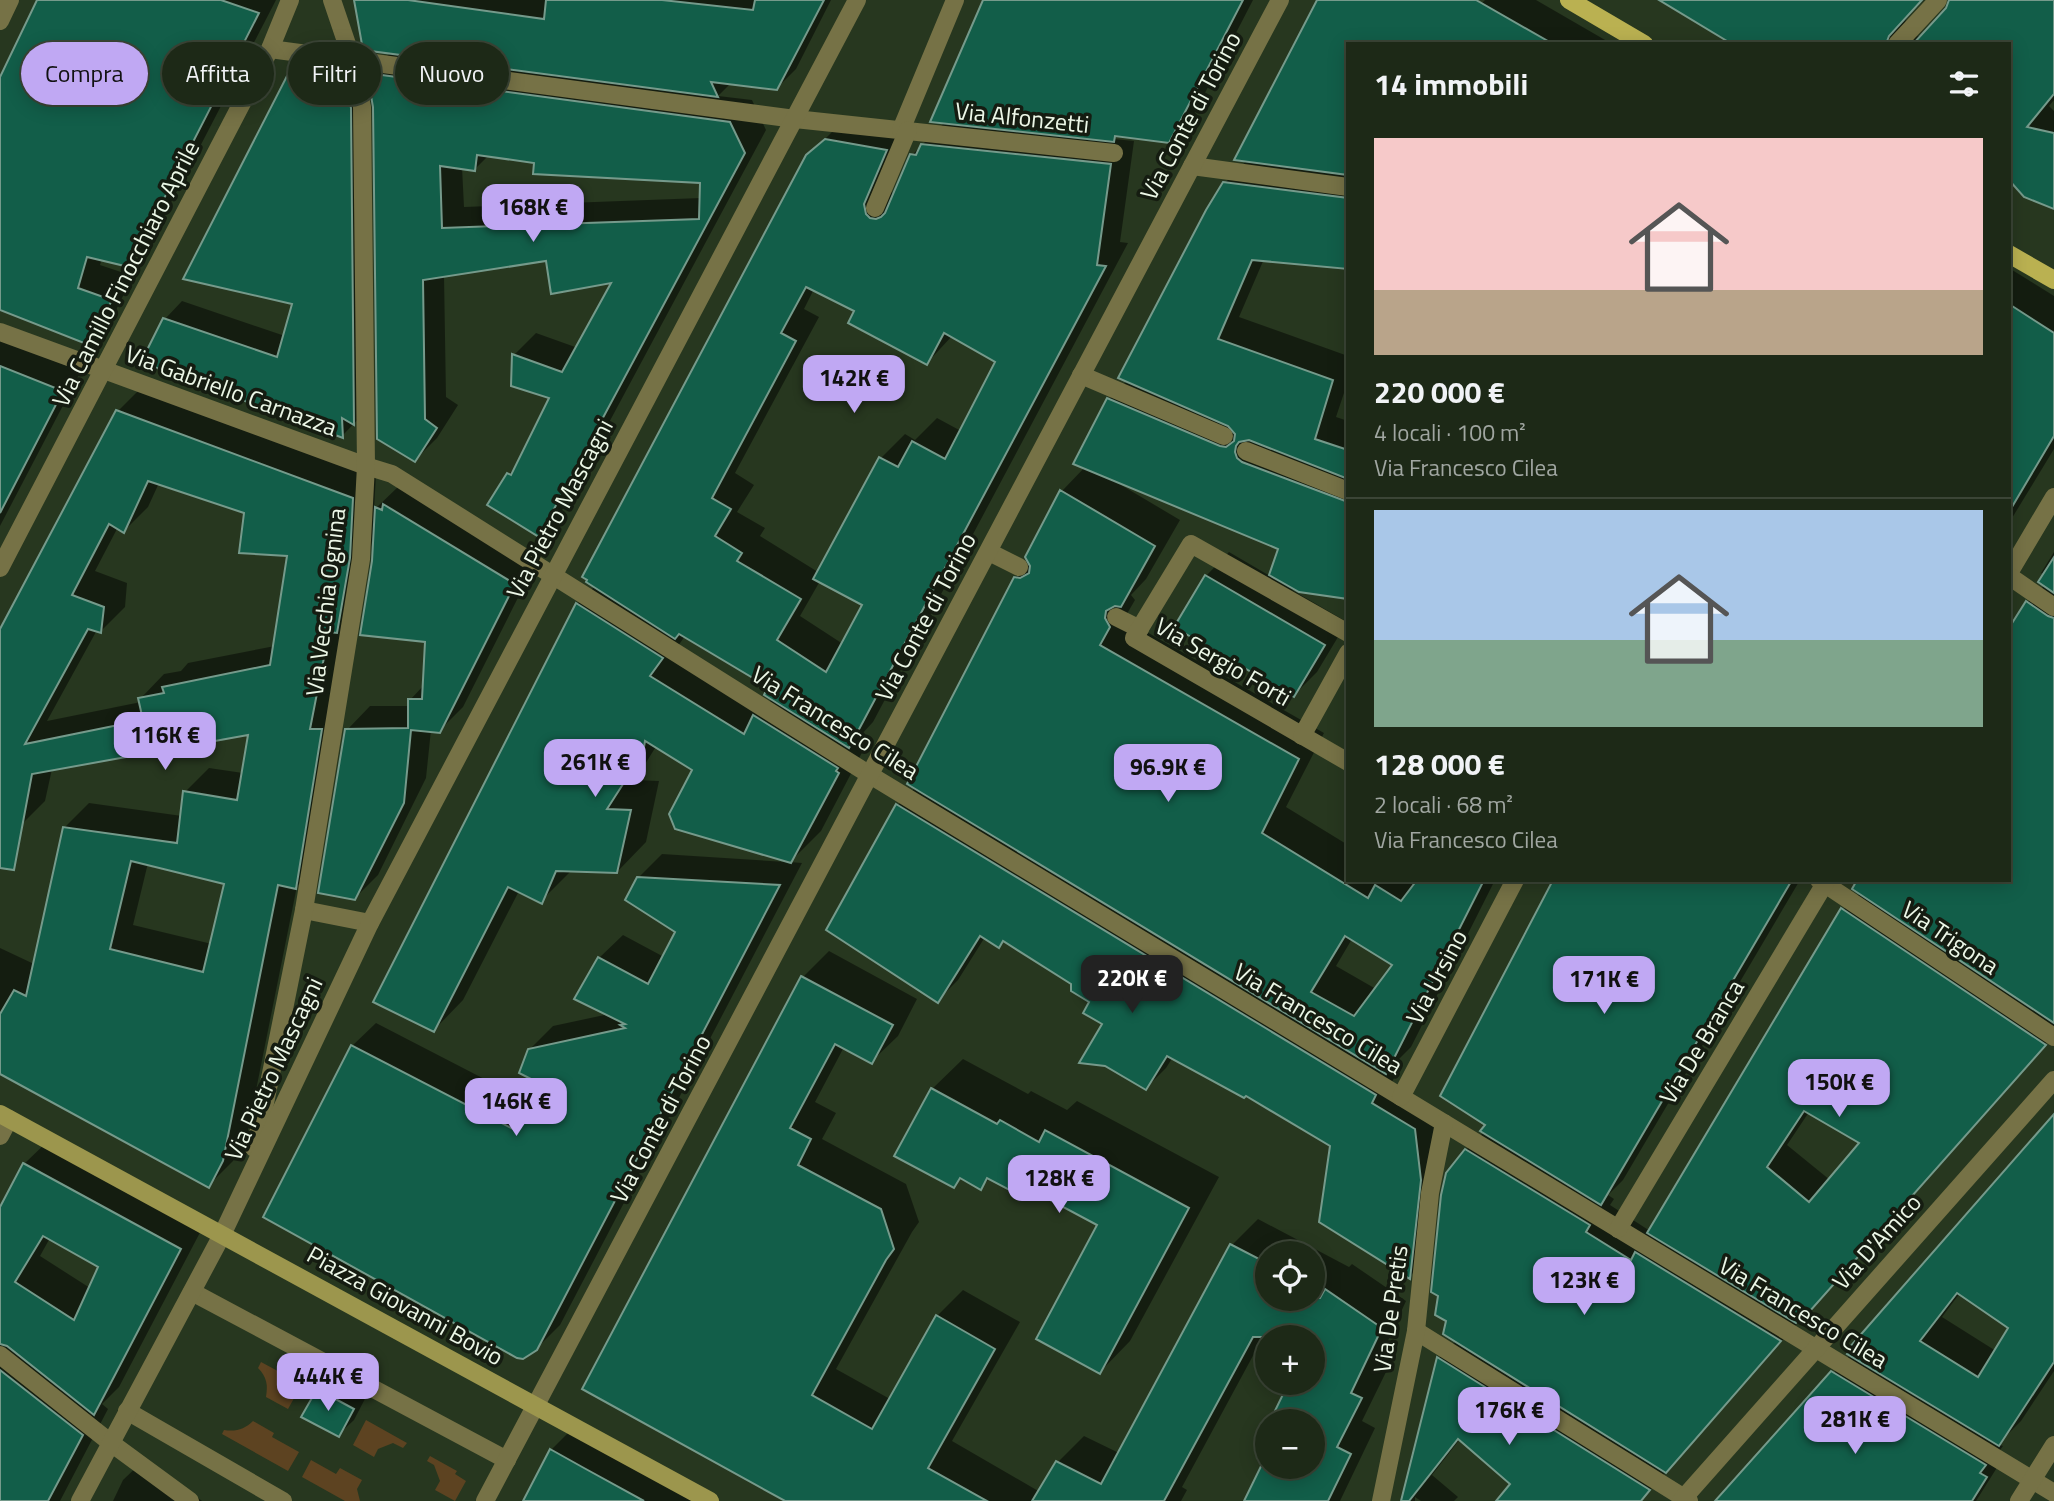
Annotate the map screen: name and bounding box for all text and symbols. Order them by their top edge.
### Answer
street label: Via Conte di Torino [1131,25,1250,206]
chip: Compra [21,42,148,105]
chip: Affitta [162,42,274,105]
chip: Filtri [288,42,381,105]
chip: Nuovo [395,42,509,105]
text: 14 immobili [1374,61,1528,107]
icon: filters [1945,65,1983,103]
street label: Via Alfonzetti [953,92,1091,142]
street label: Via Camillo Finocchiaro Aprile [42,134,208,413]
pin: 168K € [476,184,590,244]
icon: home [1616,184,1742,310]
text: 168K € [498,189,568,224]
street label: Via Gabriello Carnazza [120,335,342,445]
pin: 142K € [797,356,911,415]
text: 142K € [819,360,889,395]
text: 220 000 € [1374,369,1505,415]
street label: Via Pietro Mascagni [497,412,622,605]
text: 4 locali · 100 m² [1374,415,1526,450]
text: Via Francesco Cilea [1374,450,1558,485]
street label: Via Vecchia Ognina [296,506,354,698]
street label: Via Conte di Torino [866,526,985,707]
icon: home [1616,556,1742,682]
street label: Via Sergio Forti [1149,607,1298,715]
street label: Via Francesco Cilea [745,656,926,788]
pin: 116K € [108,712,222,772]
text: 116K € [130,717,200,752]
pin: 261K € [538,740,652,799]
text: 128 000 € [1374,741,1505,787]
text: 261K € [560,744,630,779]
pin: 96.9K € [1103,744,1233,804]
text: 96.9K € [1130,749,1206,784]
text: 2 locali · 68 m² [1374,787,1513,822]
text: Via Francesco Cilea [1374,822,1558,857]
street label: Via Trigona [1895,891,2006,983]
street label: Via Ursino [1396,923,1476,1030]
street label: Via Francesco Cilea [1227,953,1410,1083]
pin: 220K € [1075,956,1189,1015]
pin: 171K € [1547,956,1661,1016]
text: 220K € [1097,960,1167,995]
text: 171K € [1569,961,1639,996]
street label: Via Pietro Mascagni [215,971,331,1166]
street label: Via De Branca [1650,972,1753,1111]
street label: Via Conte di Torino [601,1028,720,1209]
pin: 150K € [1782,1060,1896,1119]
text: 150K € [1804,1064,1874,1099]
pin: 146K € [459,1078,573,1138]
text: 146K € [481,1083,551,1118]
pin: 128K € [1002,1156,1116,1215]
text: 128K € [1024,1160,1094,1195]
street label: Via D'Amico [1823,1185,1929,1297]
street label: Piazza Giovanni Bovio [301,1236,510,1374]
map controls [1255,1241,1325,1479]
button: locate [1255,1241,1325,1311]
street label: Via De Pretis [1363,1243,1417,1375]
street label: Via Francesco Cilea [1712,1247,1895,1377]
pin: 123K € [1527,1258,1641,1317]
text: 123K € [1549,1262,1619,1297]
button: + [1255,1325,1325,1395]
pin: 444K € [271,1354,385,1413]
text: 444K € [293,1358,363,1393]
pin: 176K € [1452,1388,1566,1447]
text: 176K € [1474,1392,1544,1427]
pin: 281K € [1798,1396,1912,1456]
text: 281K € [1820,1401,1890,1436]
button: − [1255,1409,1325,1479]

